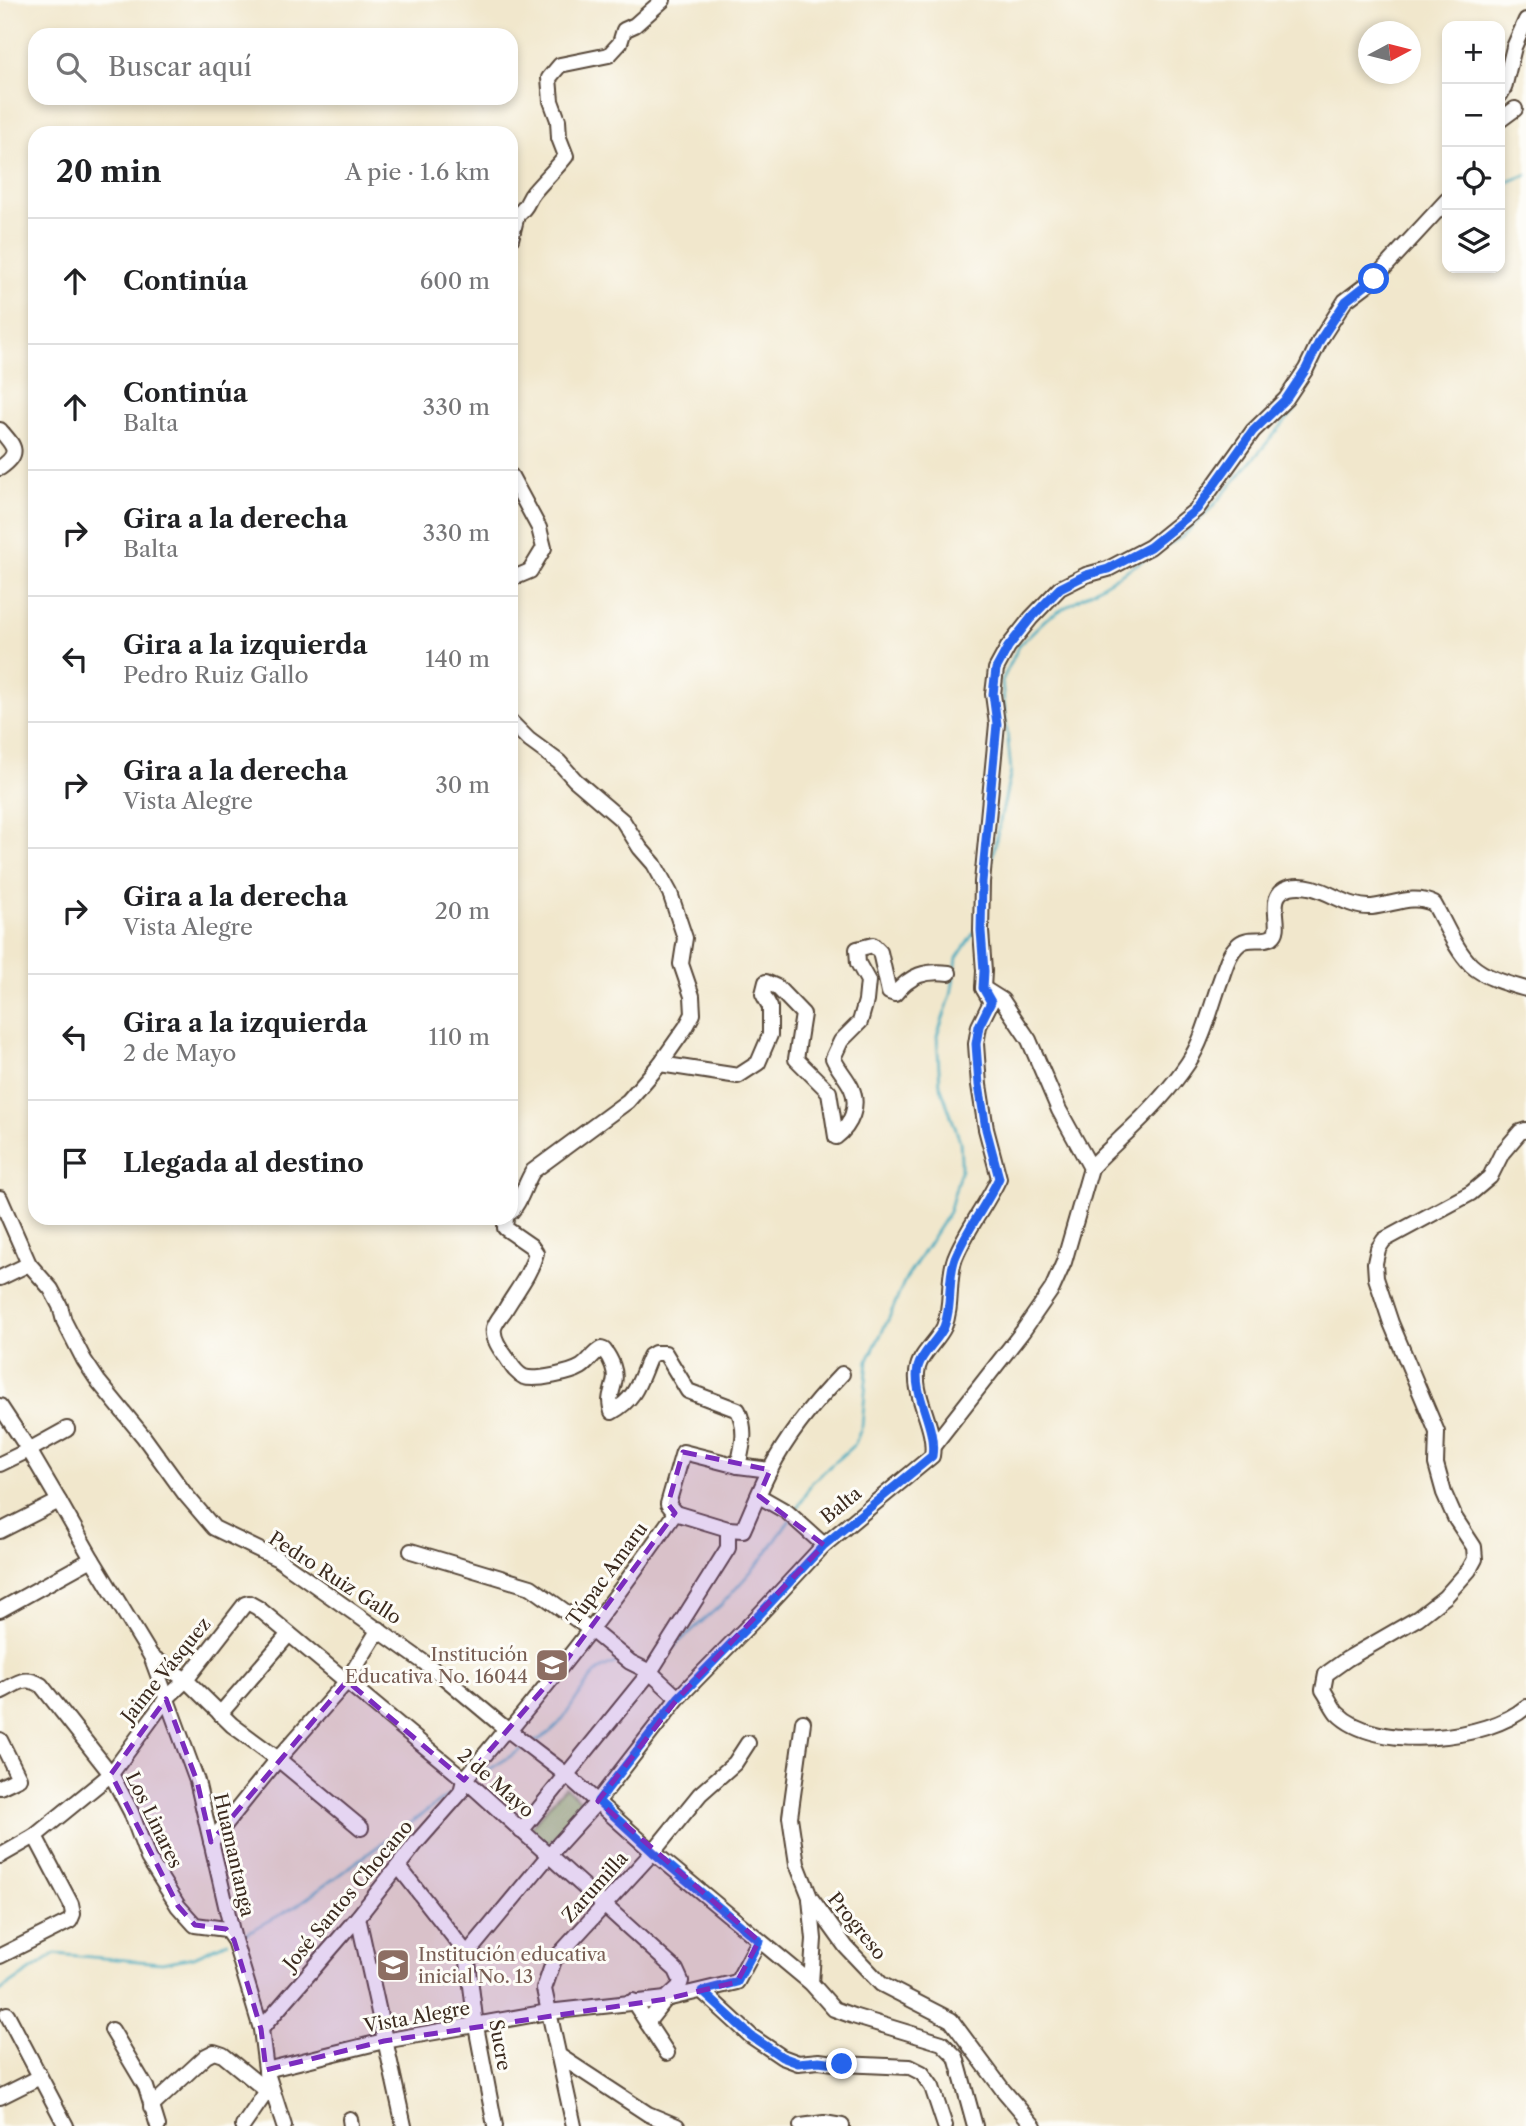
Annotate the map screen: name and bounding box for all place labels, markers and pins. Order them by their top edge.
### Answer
place label: Institución Educativa No. 16044 [345,1643,528,1688]
school or university icon: Institución Educativa No. 16044 [533,1646,571,1684]
place label: Institución educativa inicial No. 13 [418,1943,606,1988]
school or university icon: Institución educativa inicial No. 13 [374,1946,412,1984]

